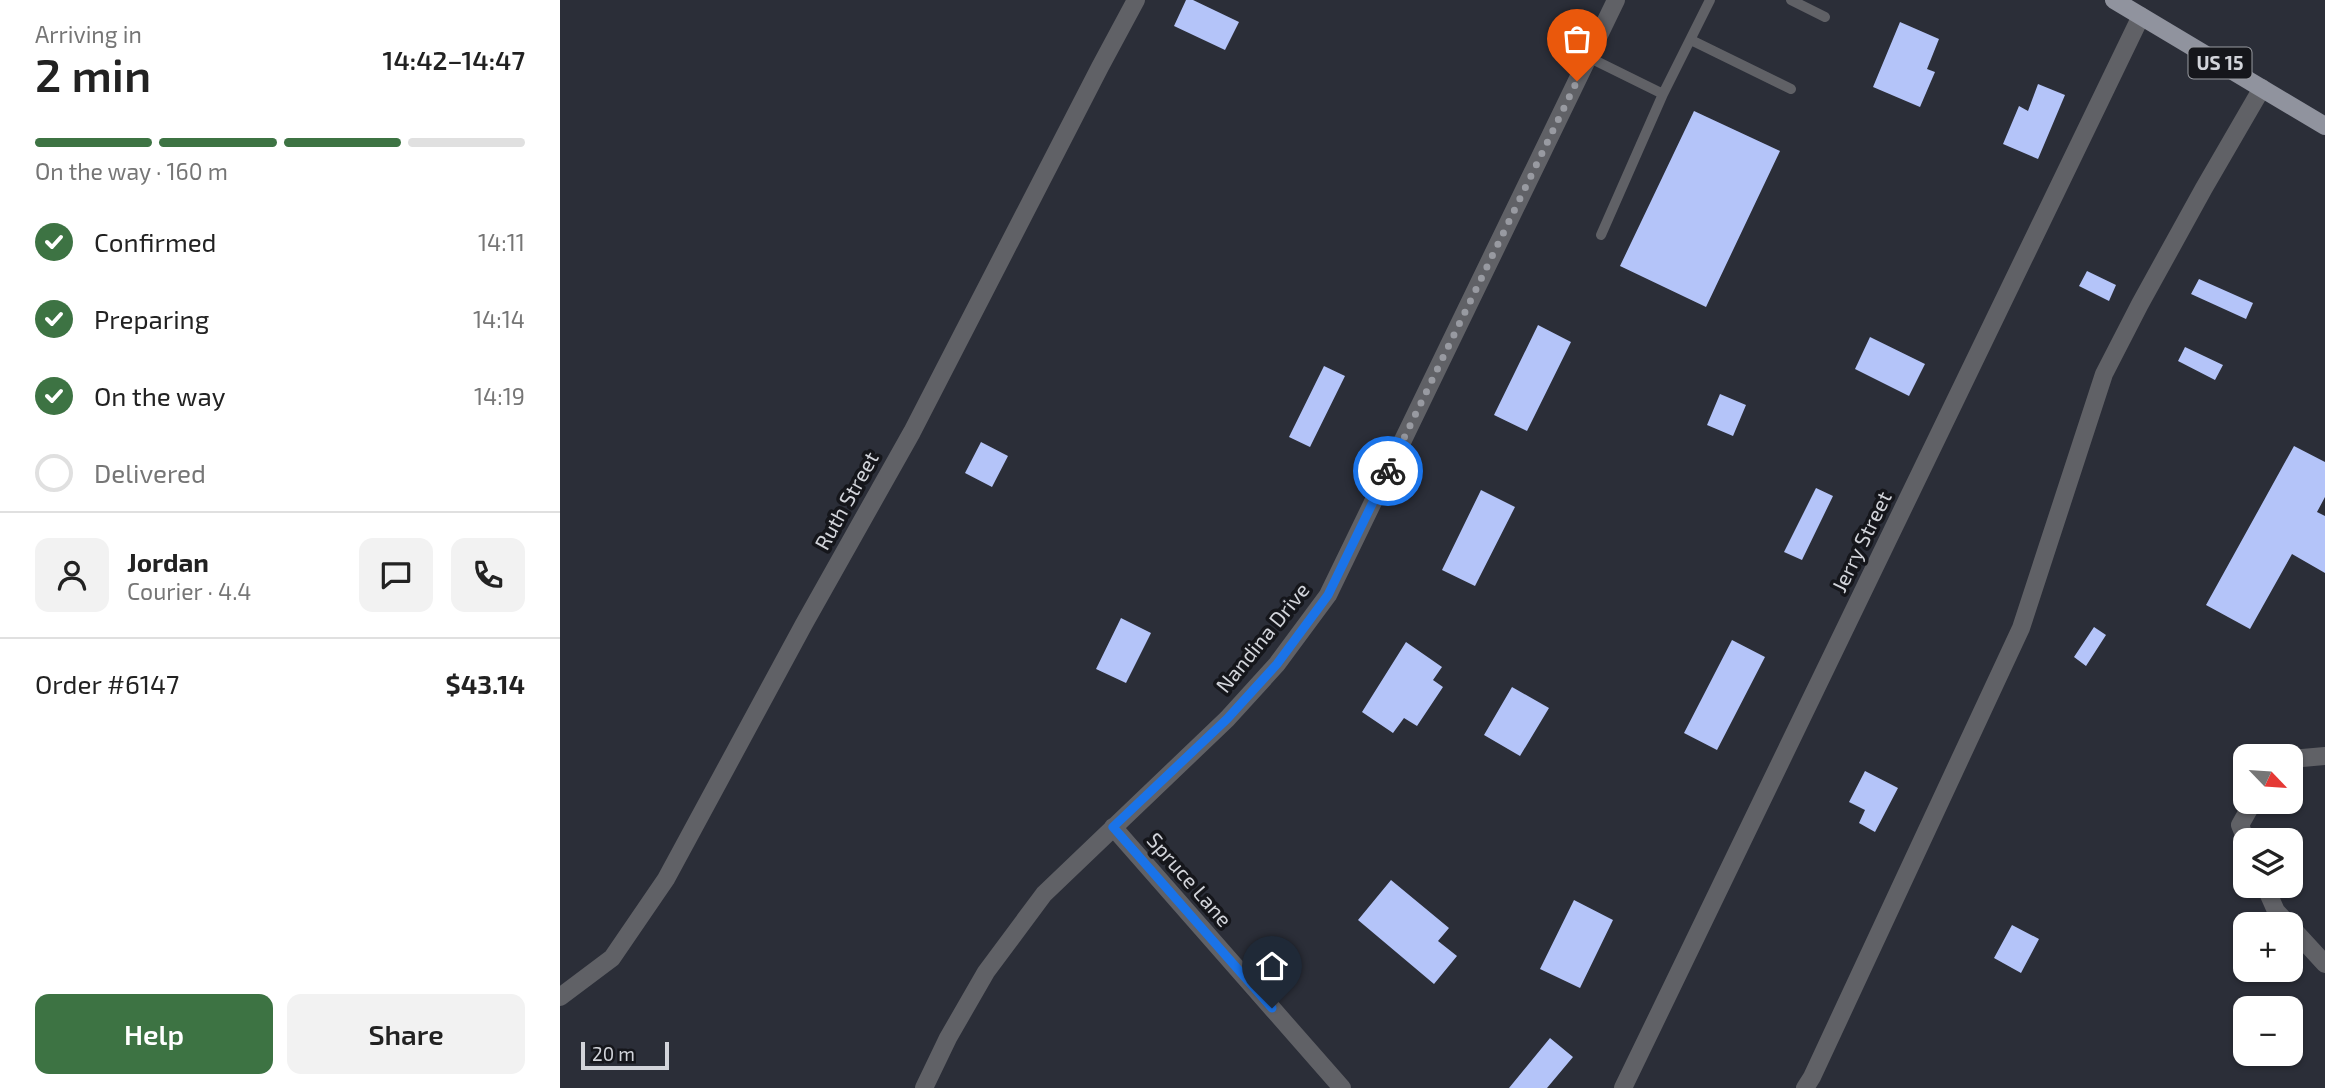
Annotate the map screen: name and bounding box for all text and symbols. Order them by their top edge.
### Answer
pin [1547,9,1607,81]
text: Arriving in [35,20,142,48]
icon: bag [1558,20,1596,58]
text: 14:42–14:47 [383,44,525,75]
text: 2 min [35,46,151,101]
road number: US 15 [2188,48,2252,78]
text: On the way · 160 m [35,157,228,185]
icon: check [35,223,73,261]
text: Confirmed [94,226,217,257]
text: 14:11 [478,228,525,256]
icon: check [35,300,73,338]
text: Preparing [94,303,209,334]
text: 14:14 [473,305,525,333]
icon: check [35,377,73,415]
text: On the way [94,380,225,411]
text: 14:19 [474,382,525,410]
courier [1353,436,1423,506]
street label: Ruth Street [809,447,883,554]
icon: bike [1369,452,1407,490]
text: Delivered [94,457,206,488]
street label: Jerry Street [1826,487,1896,596]
button: person [35,538,109,612]
button: chat [359,538,433,612]
button: phone [451,538,525,612]
text: Jordan [127,546,209,577]
text: Courier · 4.4 [127,577,251,605]
street label: Nandina Drive [1210,577,1314,697]
text: Order #6147 [35,668,179,699]
text: $43.14 [446,668,525,699]
north arrow [2233,744,2303,814]
map controls [2233,744,2303,1066]
street label: Spruce Lane [1143,827,1238,931]
button: layers [2233,828,2303,898]
button: + [2233,912,2303,982]
pin [1242,936,1302,1008]
icon: home [1253,947,1291,985]
button: Help [35,994,273,1074]
button: Share [287,994,525,1074]
button: − [2233,996,2303,1066]
scale bar [581,1039,668,1071]
text: 20 m [592,1042,635,1065]

